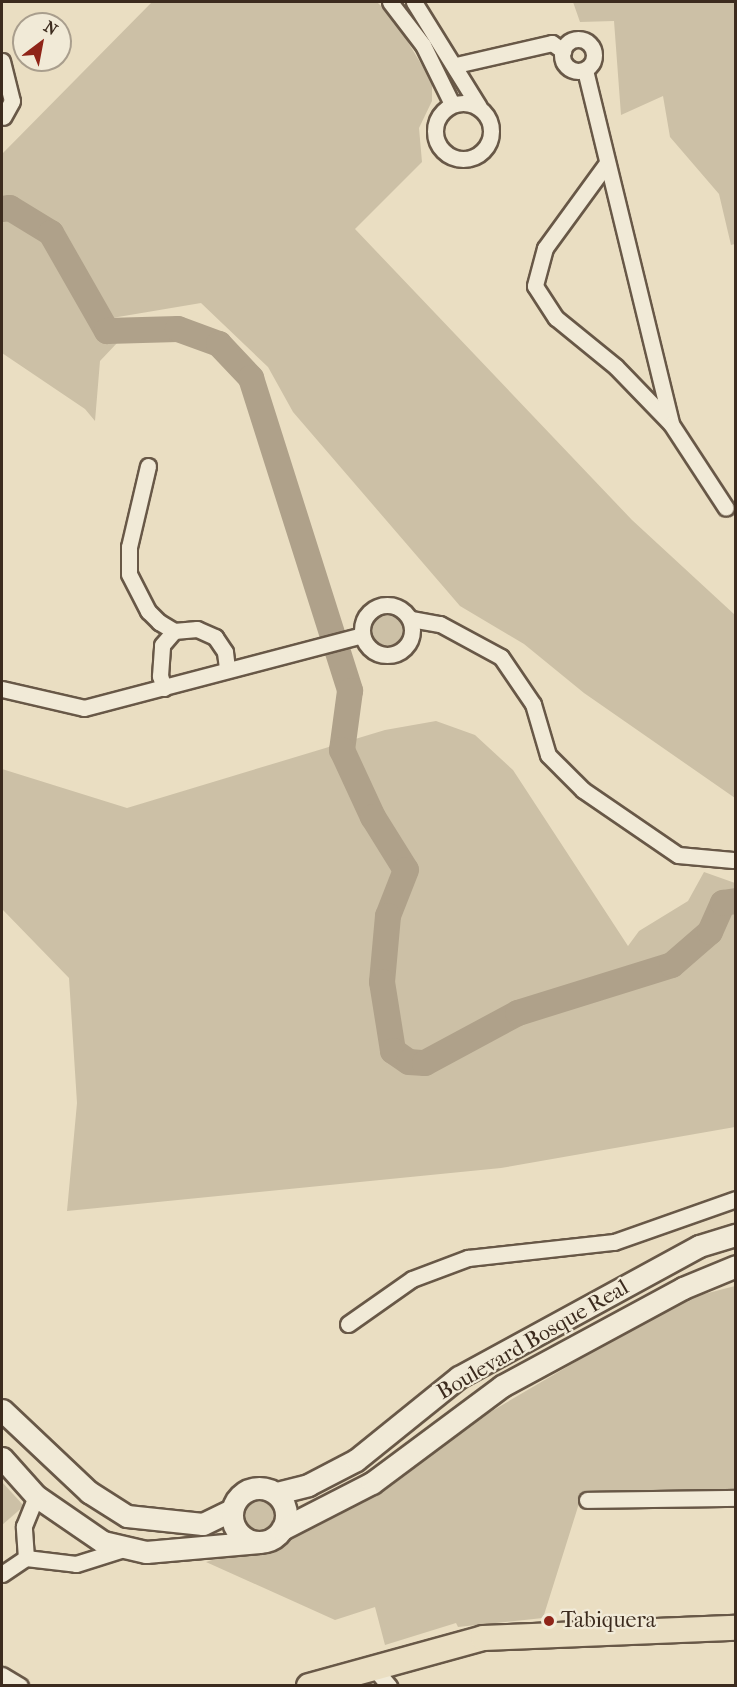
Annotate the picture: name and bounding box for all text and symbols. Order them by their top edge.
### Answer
north arrow [12,12,72,72]
text: N [41,17,61,39]
street label: Boulevard Bosque Real [433,1274,633,1406]
place label: Tabiquera [561,1608,656,1634]
marker: Tabiquera [542,1614,556,1628]

